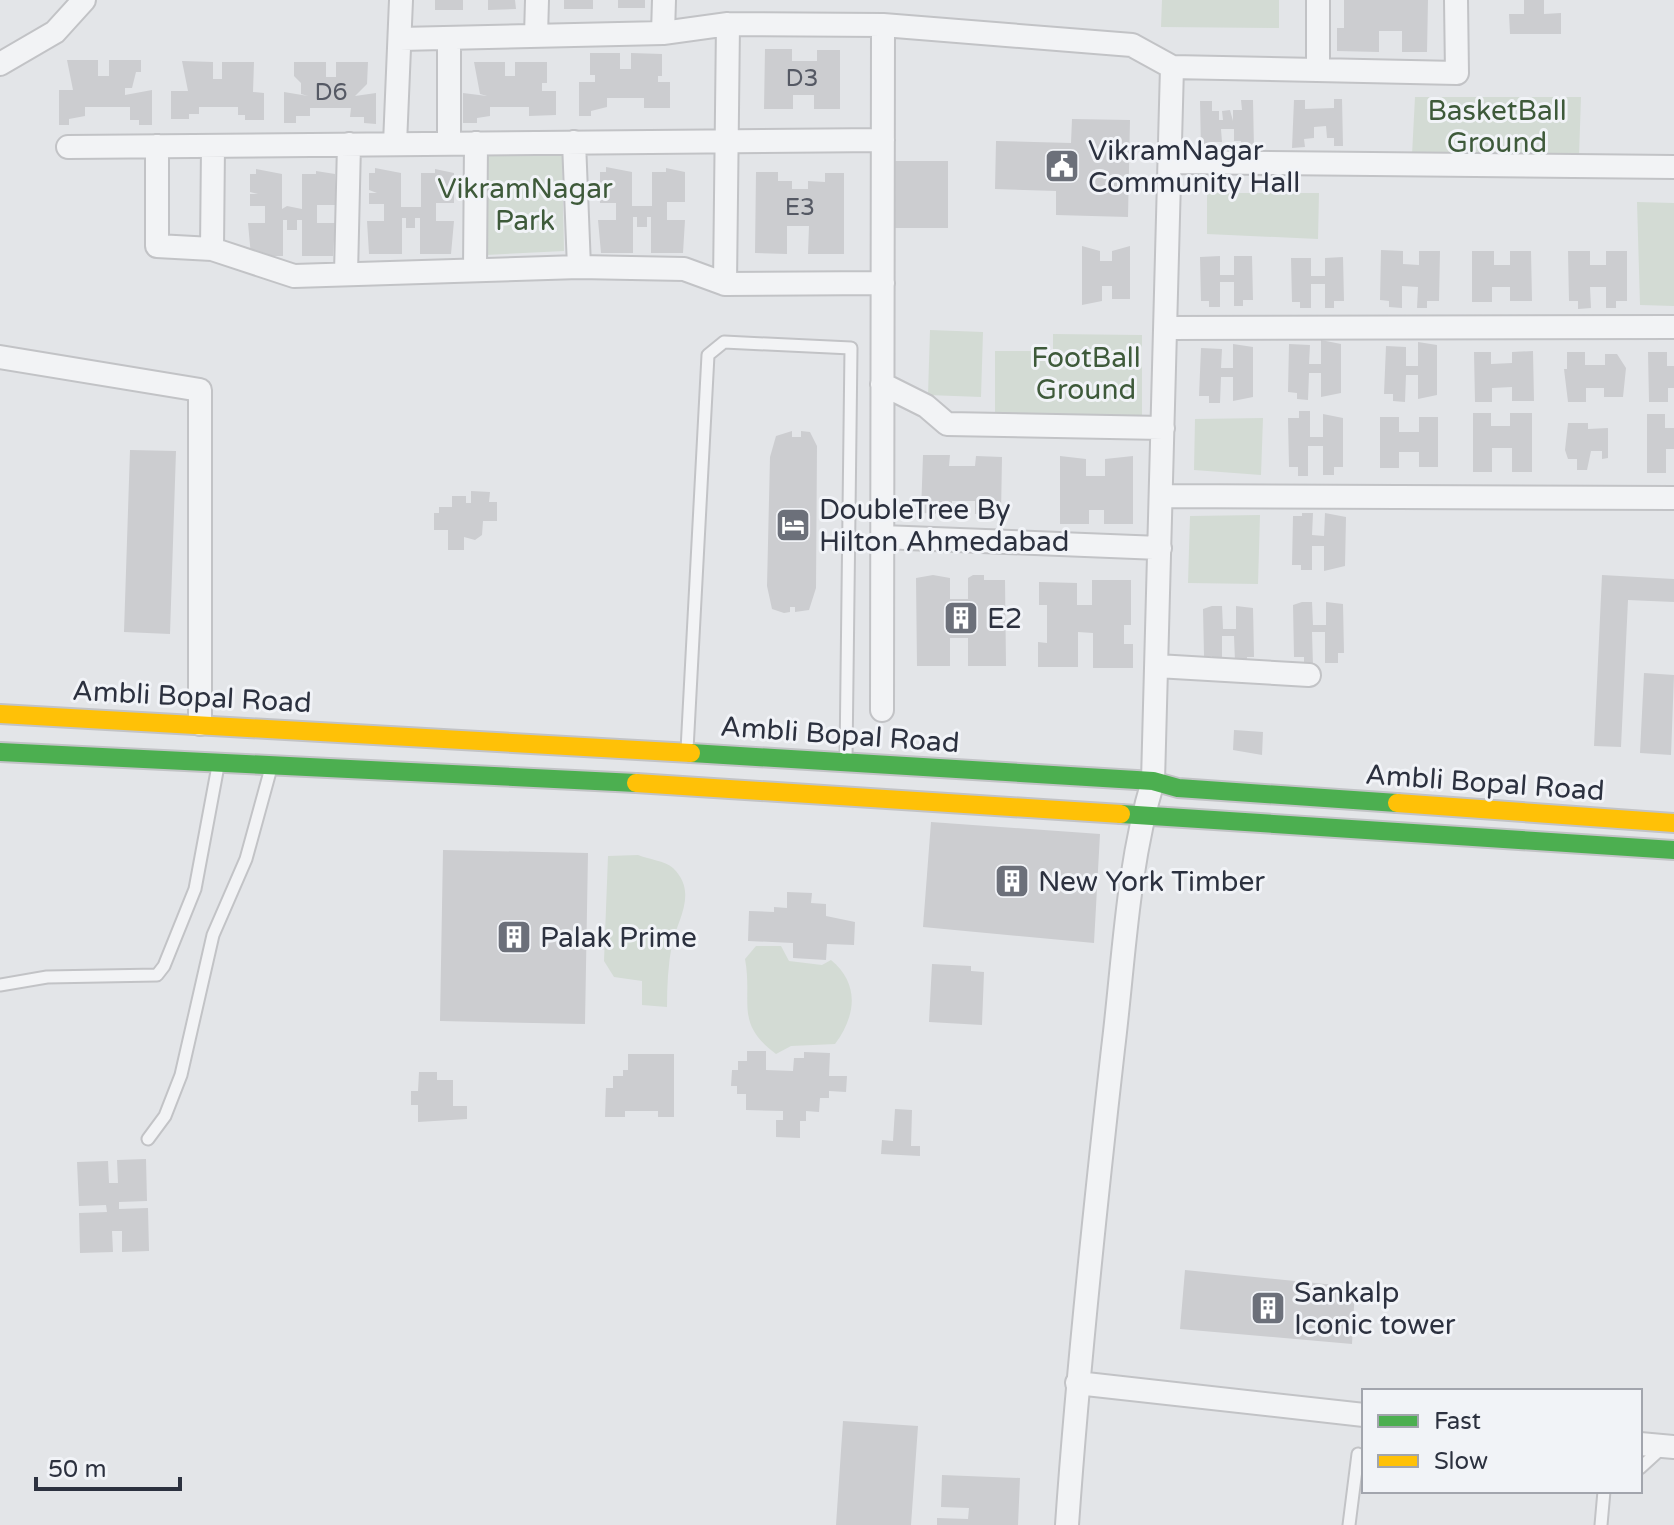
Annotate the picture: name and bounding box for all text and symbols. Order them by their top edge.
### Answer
house number: D3 [785,64,819,93]
house number: D6 [314,78,348,107]
park label: BasketBall Ground [1427,94,1567,160]
place label: VikramNagar Community Hall [1088,134,1300,200]
public building icon: VikramNagar Community Hall [1043,147,1081,185]
park label: VikramNagar Park [437,172,613,238]
house number: E3 [785,193,815,222]
park label: FootBall Ground [1031,341,1141,407]
place label: DoubleTree By Hilton Ahmedabad [819,493,1069,559]
hotel icon: DoubleTree By Hilton Ahmedabad [774,506,812,544]
building icon: E2 [942,599,980,637]
place label: E2 [987,602,1022,636]
street label: Ambli Bopal Road [71,674,312,720]
street label: Ambli Bopal Road [719,710,961,760]
street label: Ambli Bopal Road [1364,758,1606,808]
building icon: New York Timber [993,862,1031,900]
place label: New York Timber [1038,865,1265,899]
building icon: Palak Prime [495,918,533,956]
place label: Palak Prime [540,921,697,955]
place label: Sankalp Iconic tower [1294,1276,1456,1342]
building icon: Sankalp Iconic tower [1249,1289,1287,1327]
legend [1362,1389,1642,1493]
text: Fast [1434,1407,1481,1436]
scale bar [36,1441,180,1491]
text: Slow [1434,1447,1488,1476]
text: 50 m [48,1455,106,1484]

